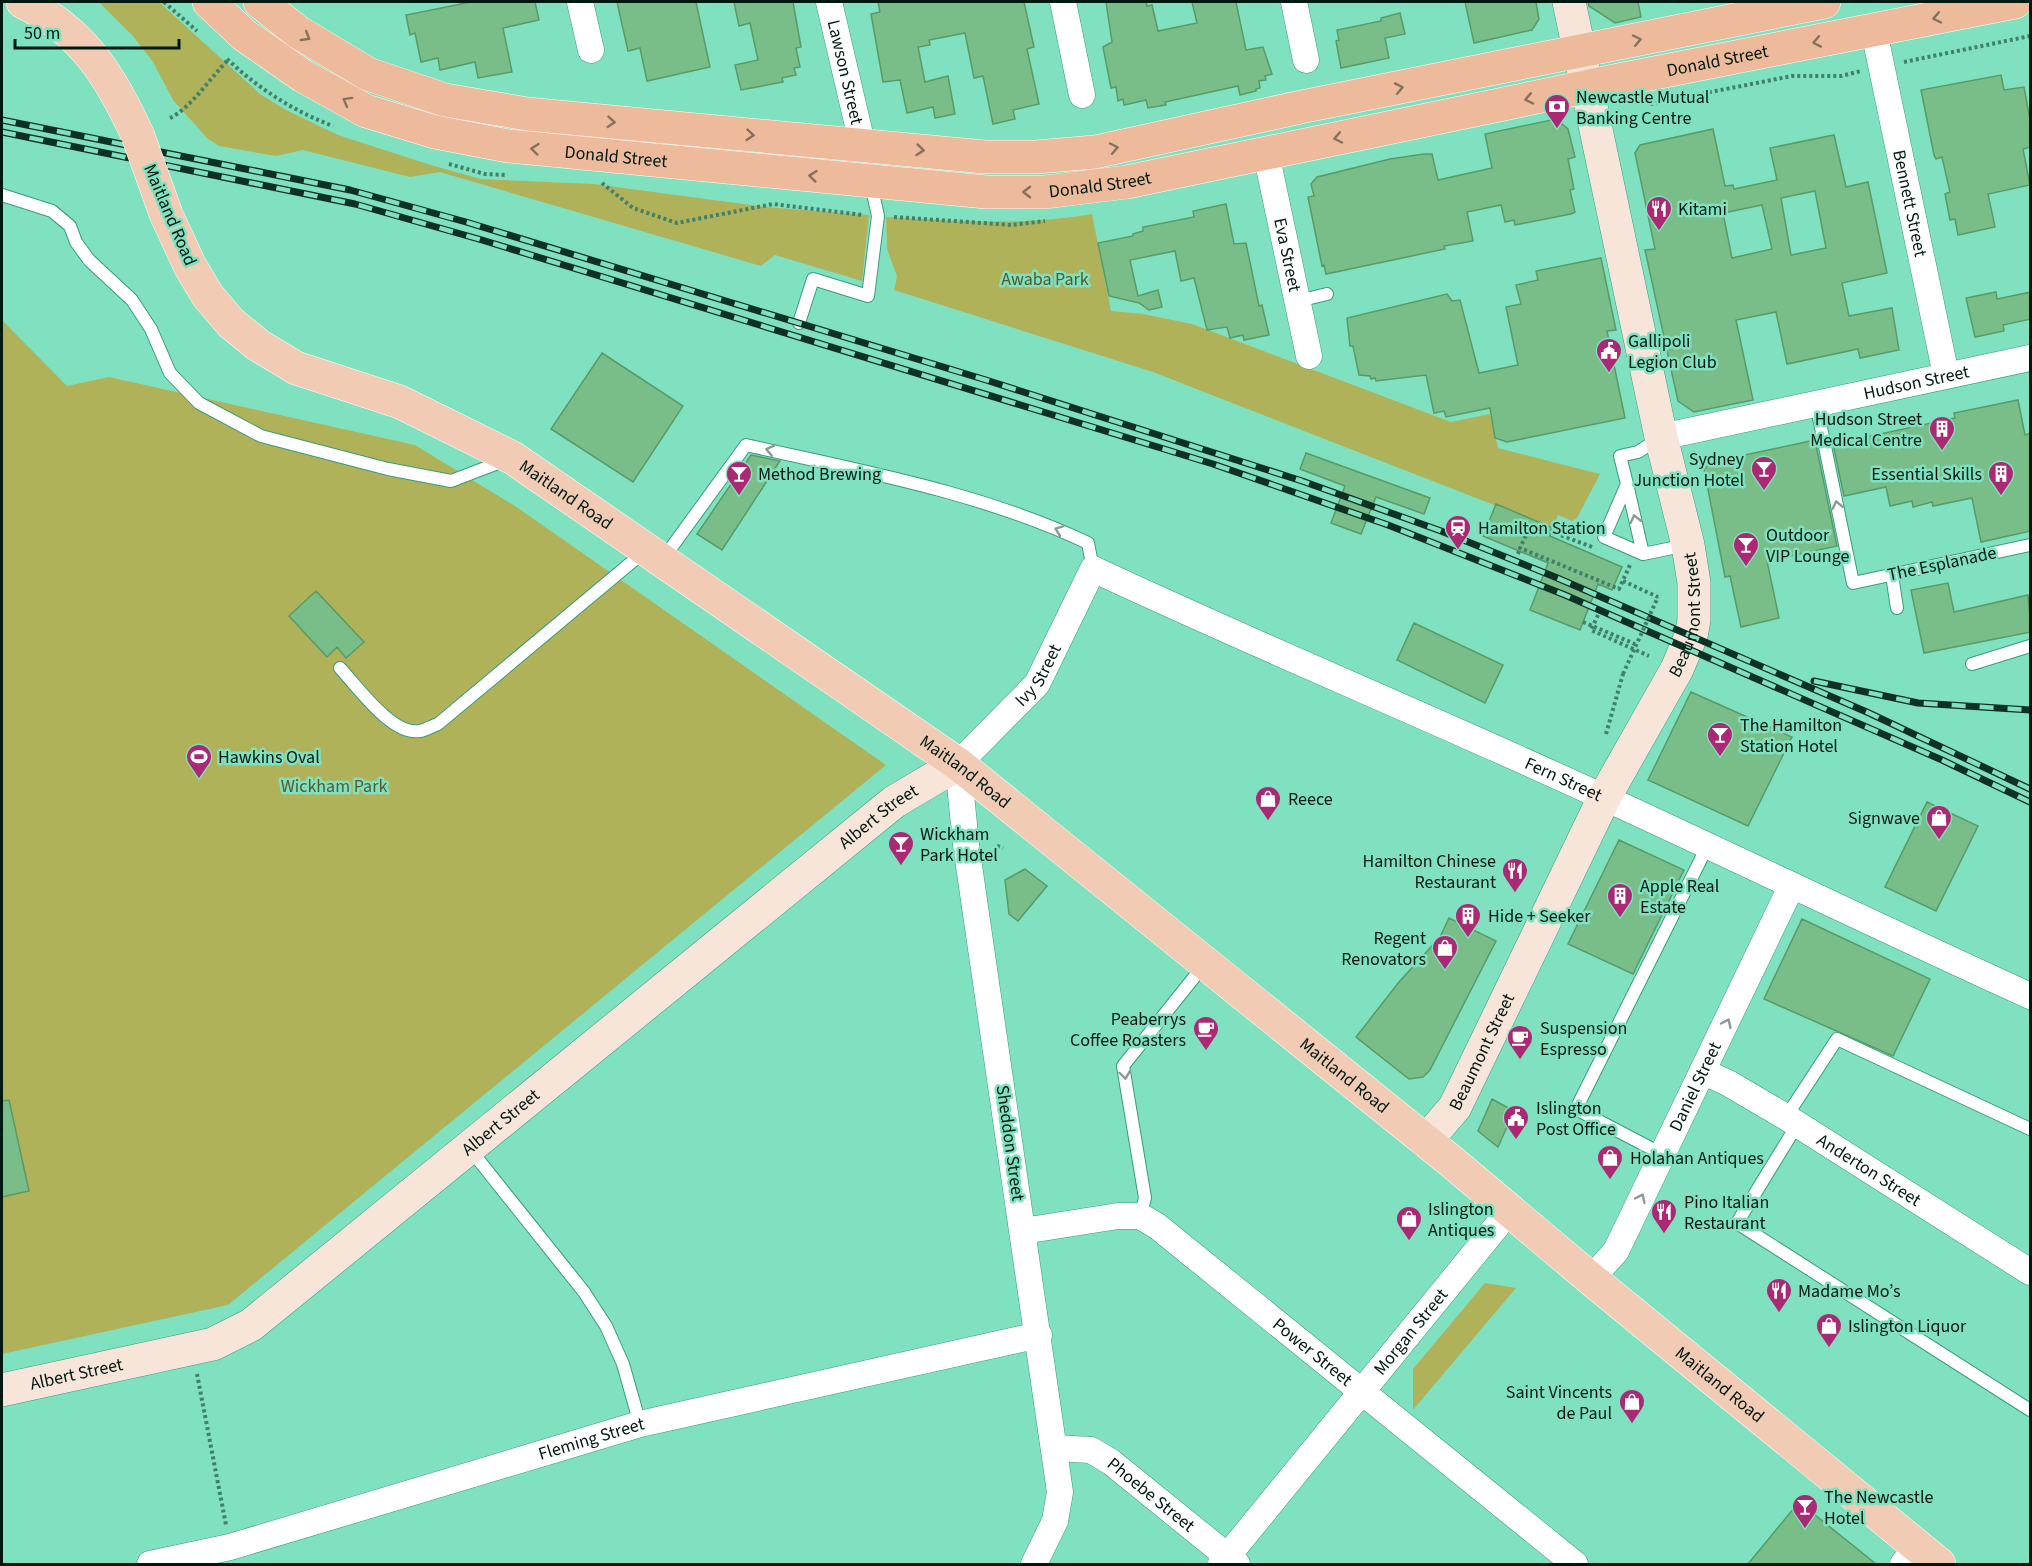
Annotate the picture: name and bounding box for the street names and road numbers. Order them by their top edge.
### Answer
street label: Lawson Street [821,17,870,127]
street label: Donald Street [1664,38,1770,83]
street label: Donald Street [564,139,669,174]
street label: Bennett Street [1887,148,1933,259]
street label: Maitland Road [137,160,203,270]
street label: Donald Street [1047,165,1153,204]
street label: Eva Street [1268,215,1308,294]
street label: Hudson Street [1861,359,1971,406]
street label: Maitland Road [514,454,618,536]
street label: The Esplanade [1885,540,1999,588]
street label: Beaumont Street [1662,551,1707,682]
street label: Ivy Street [1009,640,1067,712]
street label: Maitland Road [915,729,1016,814]
street label: Fern Street [1521,751,1606,807]
street label: Albert Street [833,778,923,855]
street label: Beaumont Street [1443,989,1521,1115]
street label: Maitland Road [1294,1032,1395,1119]
street label: Daniel Street [1663,1038,1727,1136]
street label: Albert Street [456,1083,545,1162]
street label: Sheddon Street [990,1084,1030,1202]
street label: Anderton Street [1812,1127,1926,1212]
street label: Morgan Street [1368,1283,1454,1380]
street label: Power Street [1267,1312,1358,1392]
street label: Maitland Road [1670,1340,1770,1428]
street label: Albert Street [27,1352,125,1396]
street label: Fleming Street [535,1411,647,1466]
street label: Phoebe Street [1102,1451,1200,1538]

